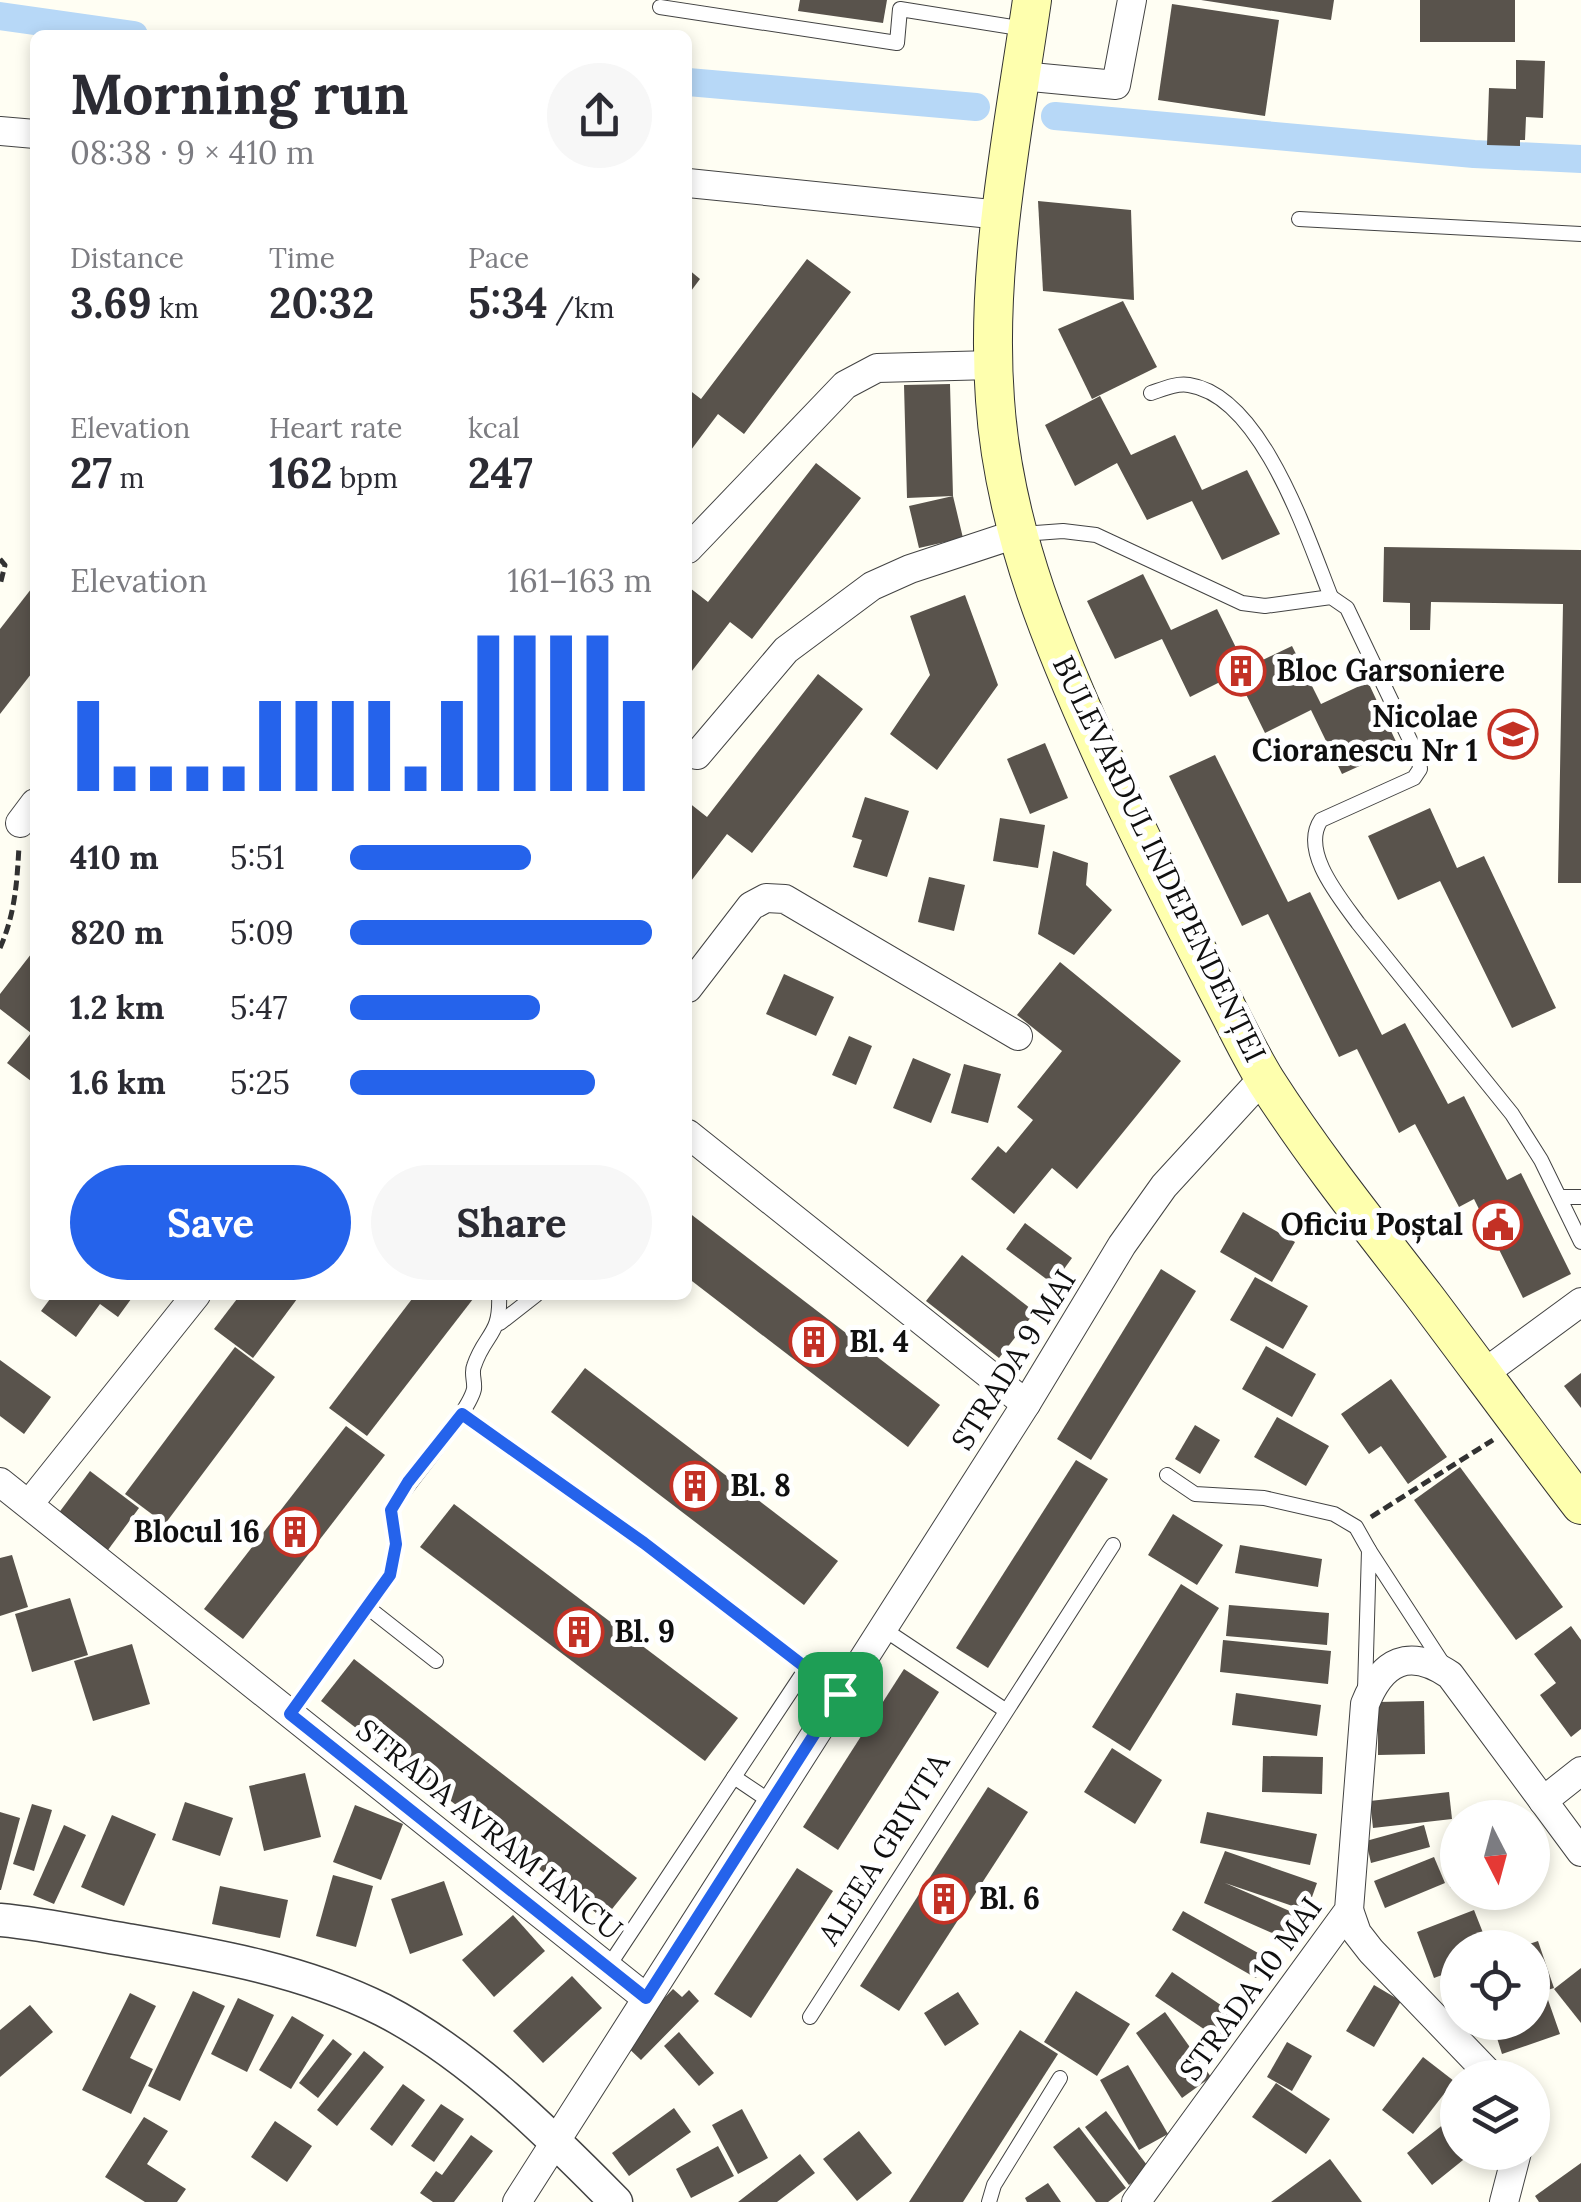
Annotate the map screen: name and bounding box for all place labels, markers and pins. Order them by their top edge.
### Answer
building icon: Bloc Garsoniere [1215,645,1267,697]
place label: Bloc Garsoniere [1276,651,1505,689]
place label: Nicolae Cioranescu Nr 1 [1252,697,1478,769]
school or university icon: Nicolae Cioranescu Nr 1 [1487,708,1539,760]
public building icon: Oficiu Poștal [1472,1199,1524,1251]
place label: Oficiu Poștal [1280,1205,1463,1244]
building icon: Bl. 4 [788,1316,840,1368]
place label: Bl. 4 [849,1322,909,1360]
building icon: Bl. 8 [669,1460,721,1512]
place label: Bl. 8 [730,1466,791,1504]
building icon: Blocul 16 [269,1506,321,1558]
place label: Blocul 16 [133,1512,260,1550]
building icon: Bl. 9 [553,1606,605,1658]
place label: Bl. 9 [614,1612,675,1650]
pin [798,1652,883,1737]
building icon: Bl. 6 [918,1873,970,1925]
place label: Bl. 6 [979,1879,1040,1917]

